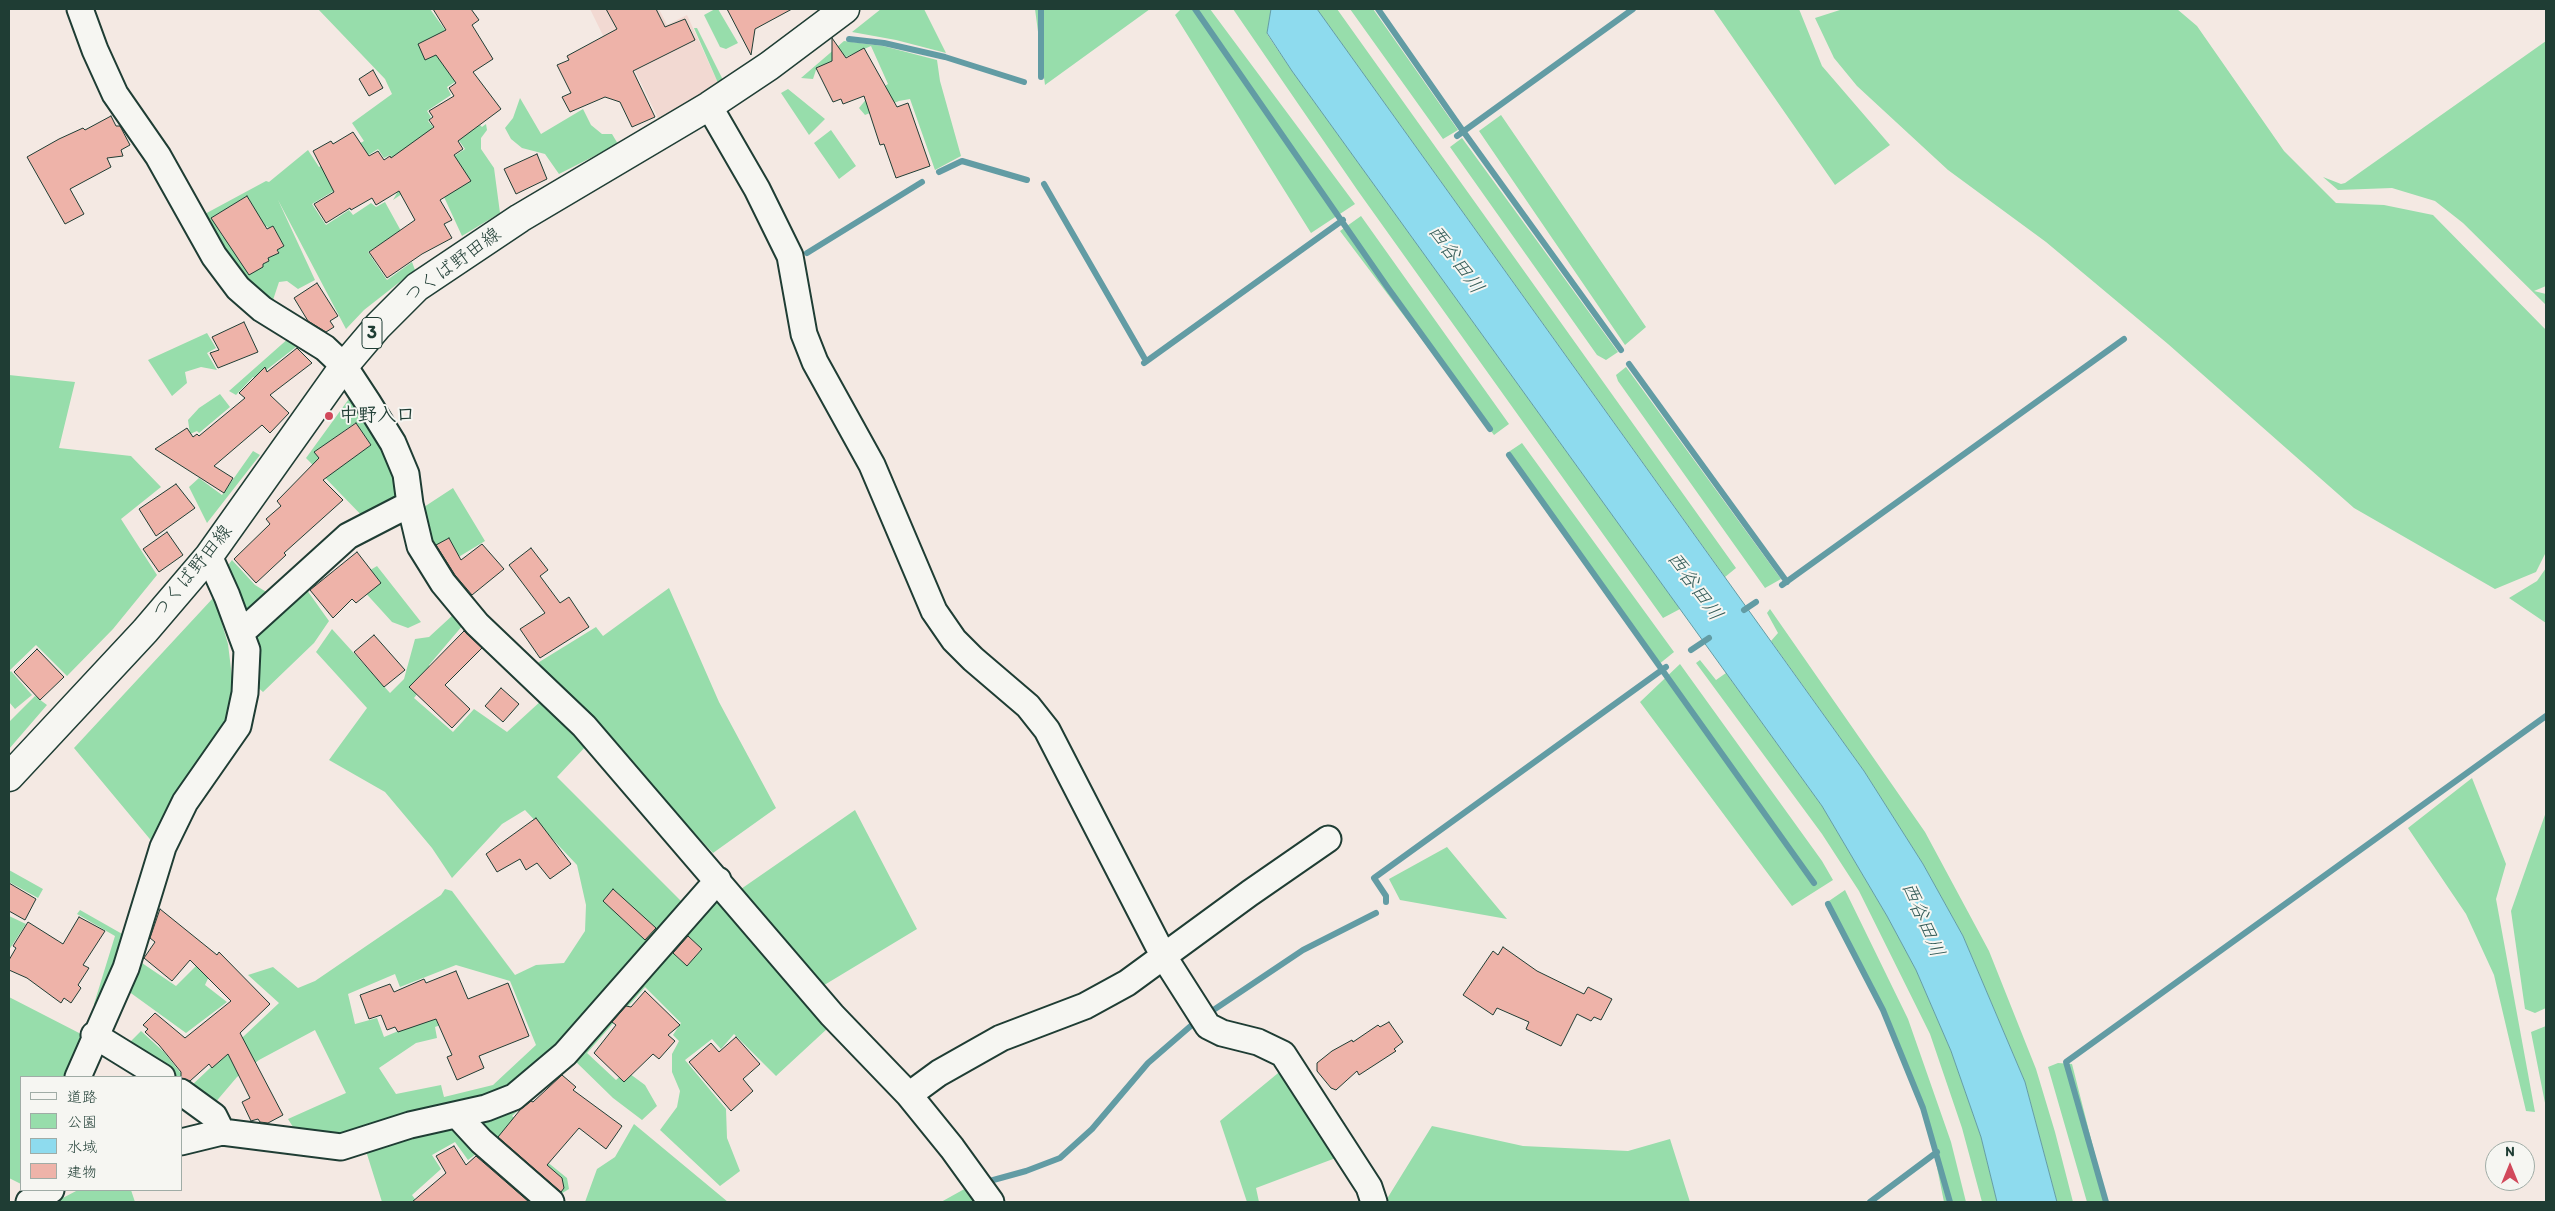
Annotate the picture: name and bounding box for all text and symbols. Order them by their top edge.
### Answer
water label: 西谷田川 [1422,221,1488,299]
street label: つくば野田線 [400,223,506,309]
road number: 3 [362,317,382,348]
place label: 中野入口 [339,405,415,427]
marker: 中野入口 [323,410,335,422]
street label: つくば野田線 [148,521,238,623]
water label: 西谷田川 [1661,548,1727,626]
water label: 西谷田川 [1895,878,1949,962]
legend [20,1076,182,1191]
text: 道路 [67,1088,97,1106]
text: 公園 [67,1113,97,1131]
text: 水域 [67,1138,97,1156]
north arrow [2485,1141,2535,1191]
text: N [2505,1143,2515,1160]
text: 建物 [67,1163,97,1181]

